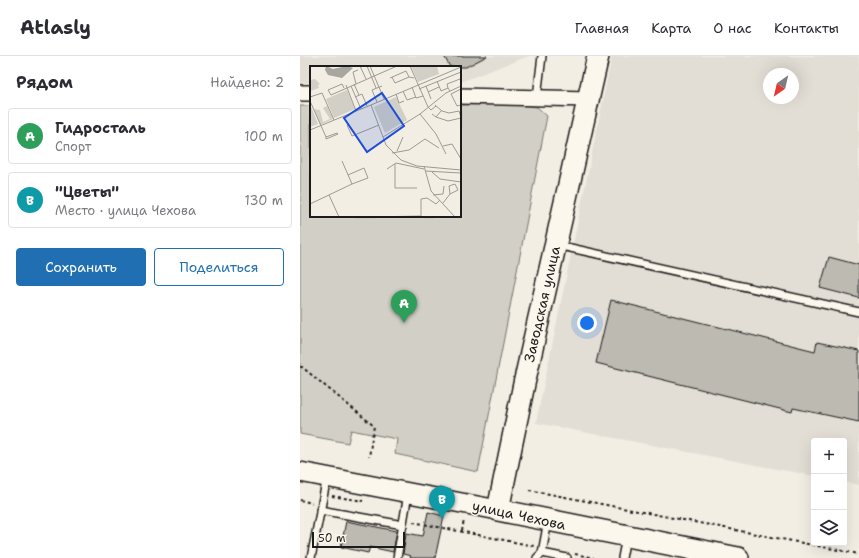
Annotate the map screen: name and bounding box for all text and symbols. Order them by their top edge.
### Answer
text: Atlasly [20,15,91,40]
text: Главная [575,19,629,37]
text: Карта [651,19,691,37]
text: О нас [713,19,752,37]
text: Контакты [774,19,839,37]
inset map [310,66,461,217]
north arrow [763,68,799,104]
text: Рядом [16,71,73,93]
text: Найдено: 2 [210,74,284,91]
text: Гидросталь [55,118,146,138]
text: A [25,128,35,145]
text: 100 m [244,128,283,145]
text: Спорт [55,138,91,155]
text: "Цветы" [55,182,119,202]
text: B [26,192,34,209]
text: 130 m [245,192,283,209]
text: Место · улица Чехова [55,202,196,219]
street label: Заводская улица [520,244,564,364]
button: Сохранить [16,248,146,286]
button: Поделиться [154,248,284,286]
pin: A [391,290,417,323]
your location [577,313,597,333]
map controls [811,438,847,546]
button: + [811,438,847,474]
button: − [811,474,847,510]
pin: B [429,486,455,519]
street label: улица Чехова [471,496,568,534]
button: layers [811,510,847,546]
scale bar [312,530,405,549]
text: 50 m [318,531,346,546]

